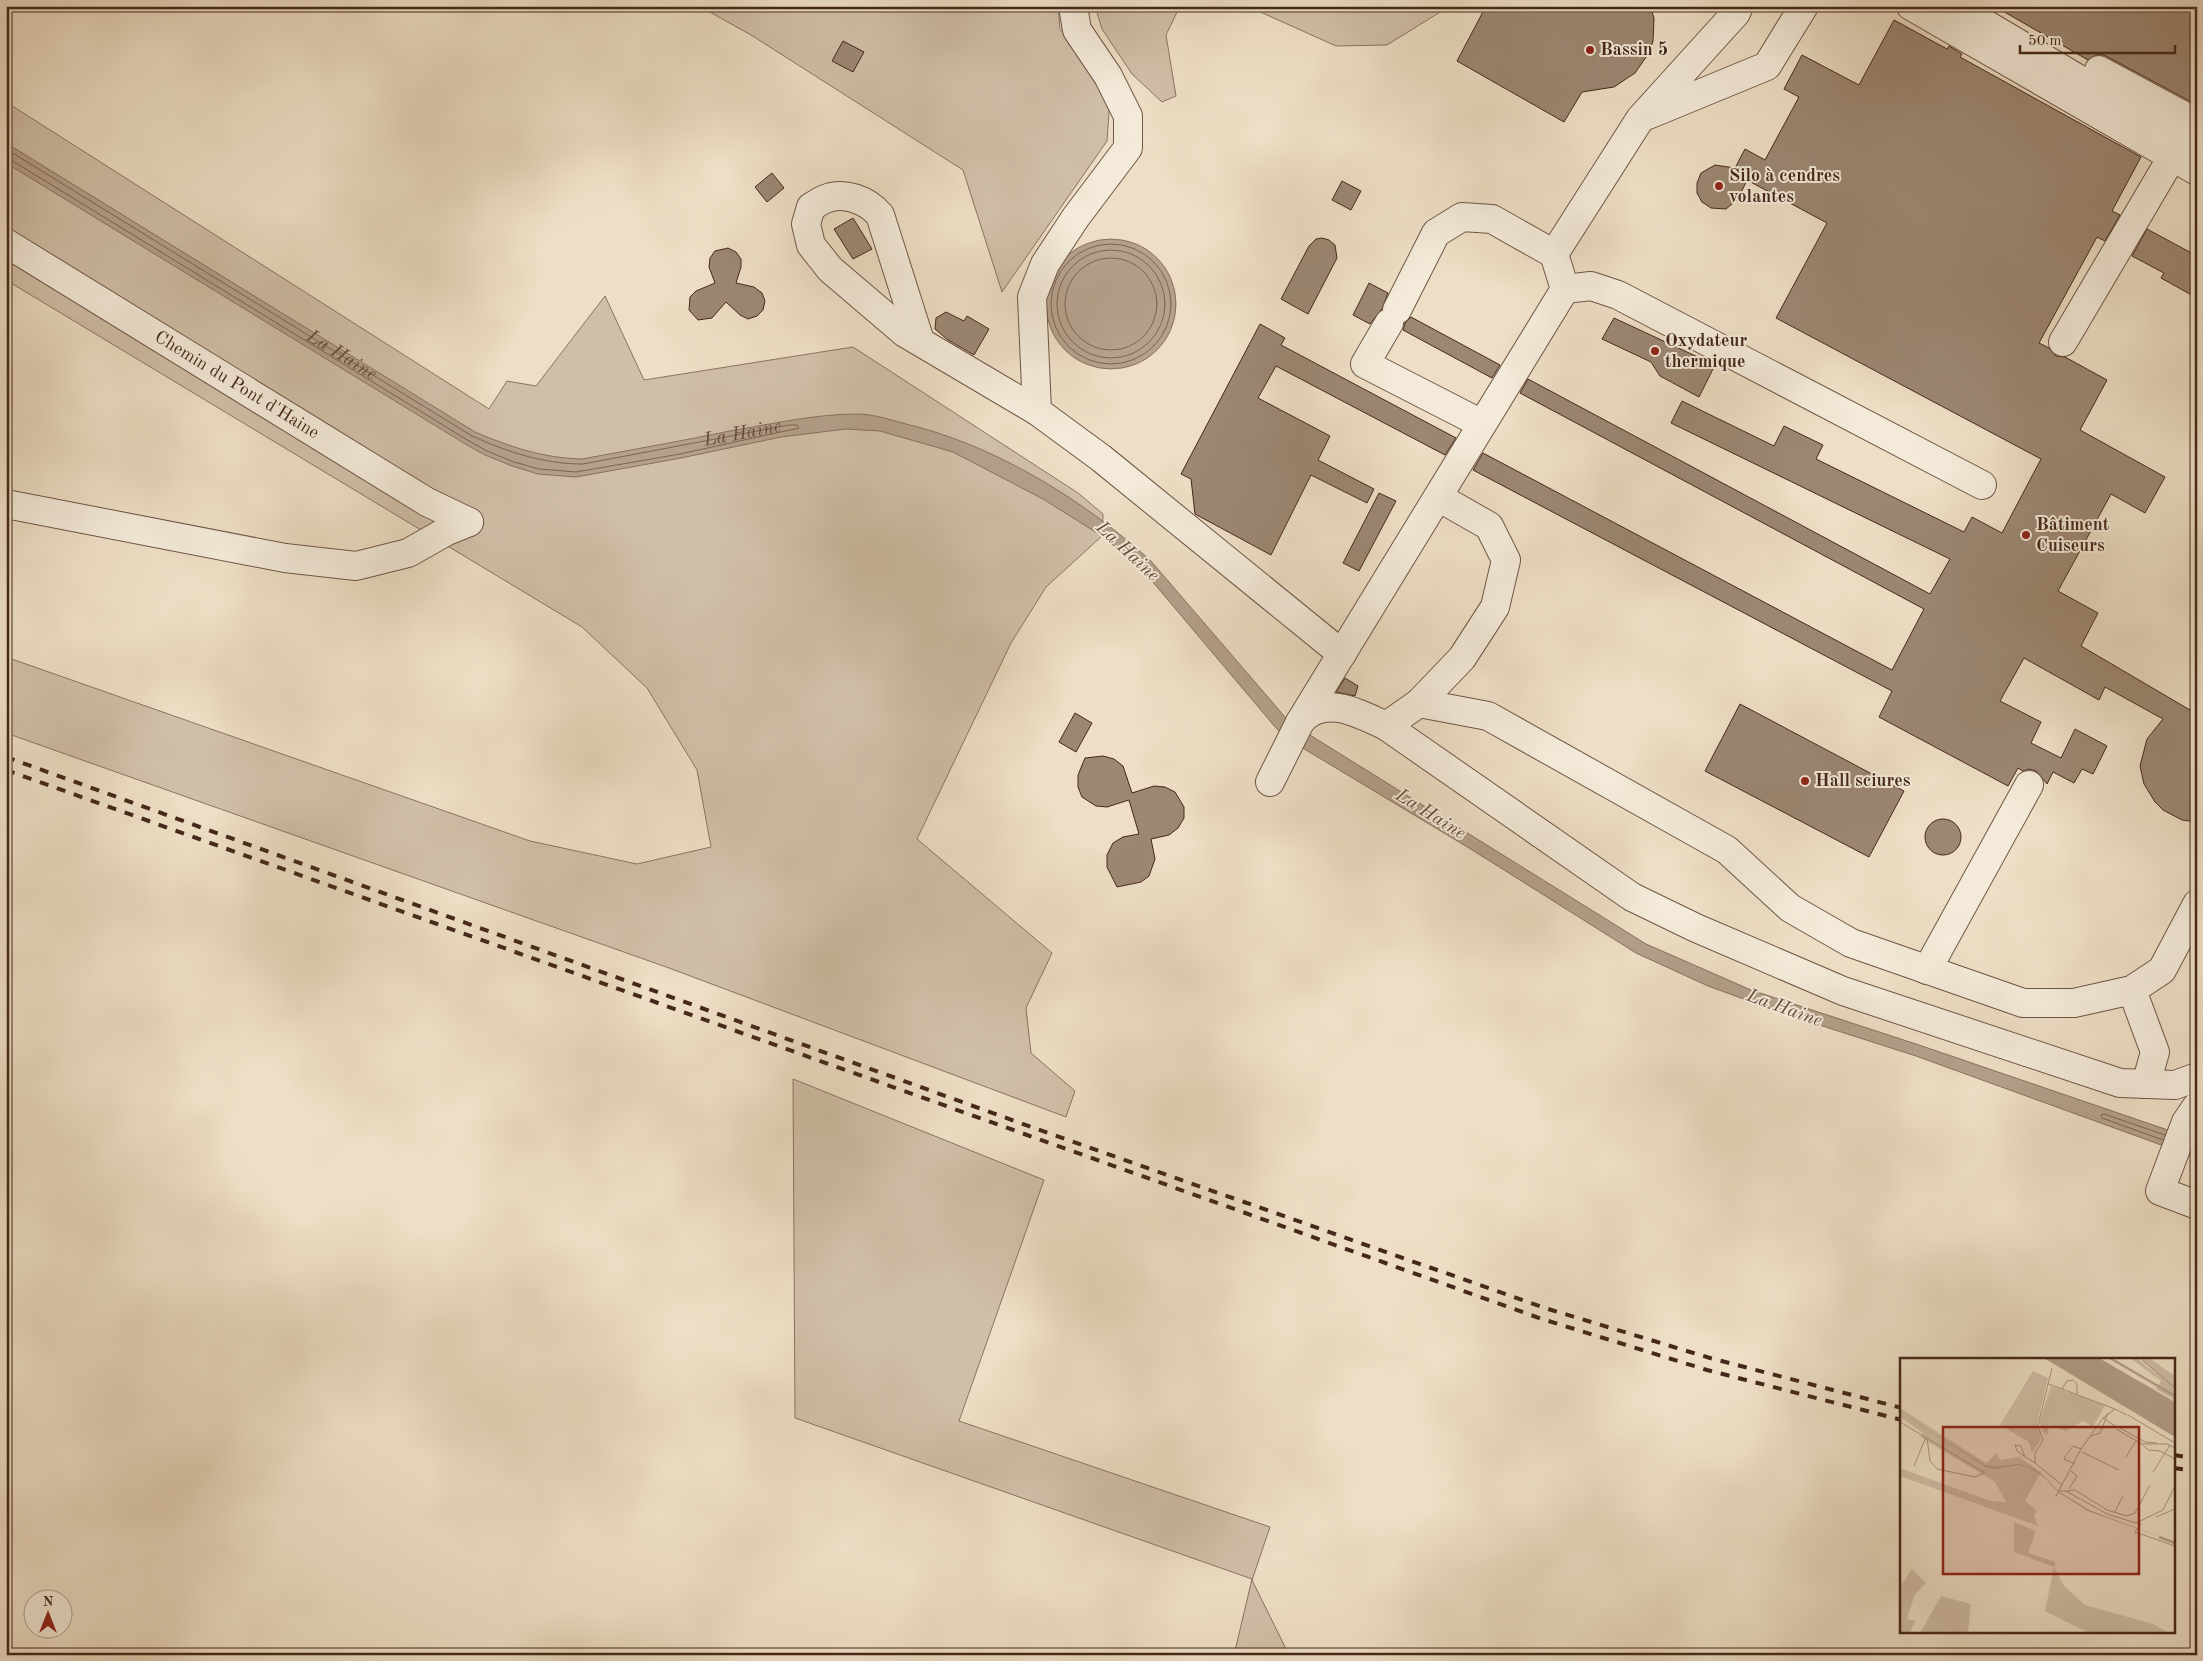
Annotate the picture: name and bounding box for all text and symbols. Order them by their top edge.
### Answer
scale bar [2020,22,2176,54]
text: 50 m [2028,34,2062,49]
place label: Bassin 5 [1600,41,1668,59]
marker: Bassin 5 [1584,44,1596,56]
place label: Silo à cendres volantes [1729,167,1840,206]
marker: Silo à cendres volantes [1713,180,1725,192]
water label: La Haine [302,326,380,384]
street label: Chemin du Pont d'Haine [152,328,322,442]
place label: Oxydateur thermique [1665,332,1748,371]
marker: Oxydateur thermique [1649,345,1661,357]
water label: La Haine [701,417,783,451]
place label: Bâtiment Cuiseurs [2036,516,2110,555]
water label: La Haine [1091,517,1162,586]
marker: Bâtiment Cuiseurs [2020,529,2032,541]
place label: Hall sciures [1815,772,1911,790]
marker: Hall sciures [1799,775,1811,787]
water label: La Haine [1391,786,1469,844]
water label: La Haine [1743,986,1824,1031]
inset map [1900,1358,2176,1634]
north arrow [22,1588,72,1638]
text: N [43,1595,54,1609]

